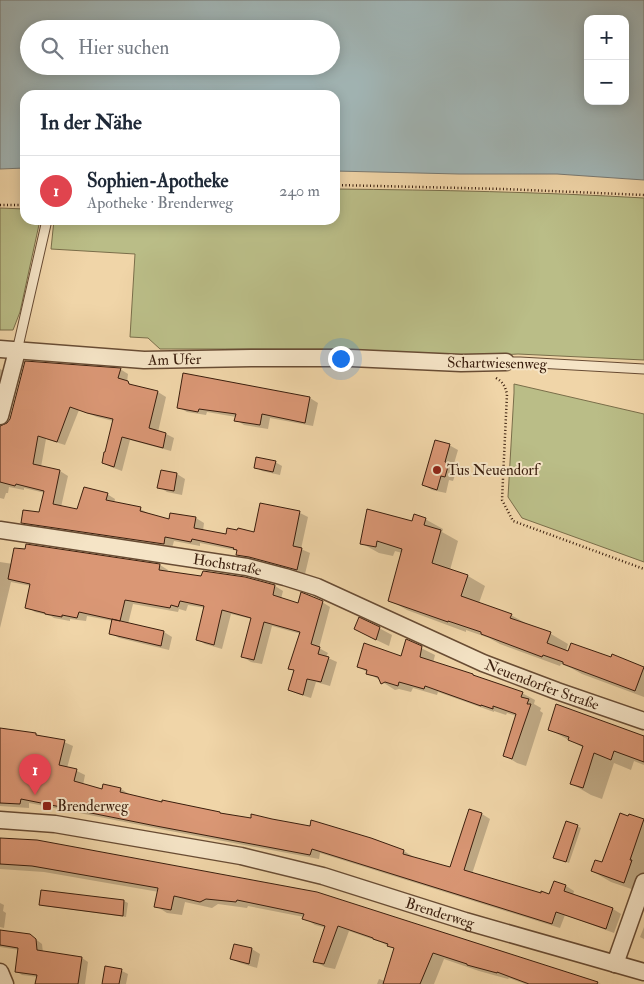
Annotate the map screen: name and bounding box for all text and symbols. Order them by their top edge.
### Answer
map controls [584,15,629,105]
button: + [584,15,629,60]
search box [20,20,340,75]
icon: search [38,34,66,62]
text: Hier suchen [78,36,169,60]
button: − [584,60,629,105]
text: In der Nähe [40,109,142,136]
text: Sophien-Apotheke [87,169,229,193]
text: 1 [53,181,59,201]
text: 240 m [279,181,320,201]
text: Apotheke · Brenderweg [87,193,233,213]
your location [328,346,354,372]
street label: Am Ufer [147,350,202,370]
street label: Schartwiesenweg [447,353,548,374]
place label: Tus Neuendorf [447,461,541,480]
marker: Tus Neuendorf [431,464,443,476]
street label: Hochstraße [192,550,264,580]
street label: Neuendorfer Straße [482,655,602,715]
pin: 1 [19,754,51,795]
place label: Brenderweg [57,797,129,816]
marker: Brenderweg [41,800,53,812]
street label: Brenderweg [403,894,477,933]

